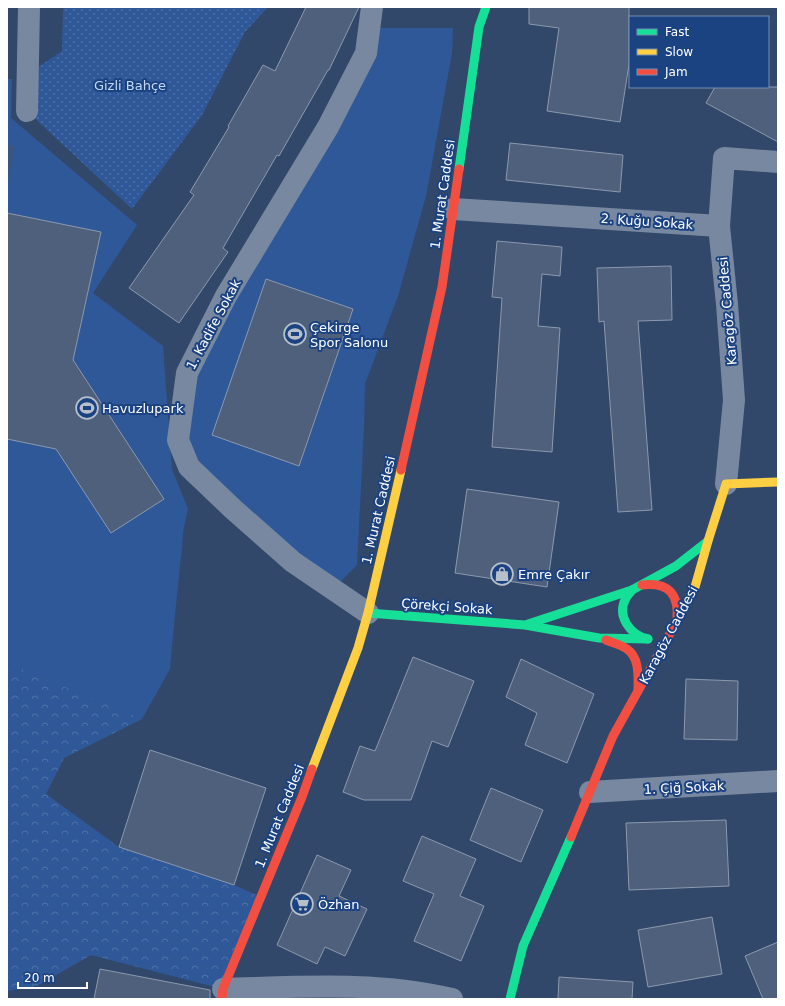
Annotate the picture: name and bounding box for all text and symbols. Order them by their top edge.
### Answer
legend [629,16,769,88]
text: Fast [665,25,689,39]
text: Slow [665,45,693,59]
text: Jam [664,65,688,79]
park label: Gizli Bahçe [94,78,166,93]
street label: 1. Murat Caddesi [427,138,458,250]
street label: 2. Kuğu Sokak [600,211,694,232]
street label: Karagöz Caddesi [715,256,740,366]
street label: 1. Kadife Sokak [183,276,244,372]
place label: Çekirge Spor Salonu [310,320,388,350]
sports icon: Çekirge Spor Salonu [282,321,308,347]
sports icon: Havuzlupark [74,395,100,421]
place label: Havuzlupark [102,401,184,416]
street label: 1. Murat Caddesi [359,455,398,566]
shop icon: Emre Çakır [489,561,515,587]
place label: Emre Çakır [518,567,590,582]
street label: Karagöz Caddesi [636,584,701,687]
street label: Çörekçi Sokak [401,596,494,617]
street label: 1. Murat Caddesi [252,762,307,870]
street label: 1. Çiğ Sokak [643,778,725,797]
supermarket icon: Özhan [289,891,315,917]
place label: Özhan [318,896,360,912]
scale bar [18,964,87,990]
text: 20 m [24,971,55,985]

